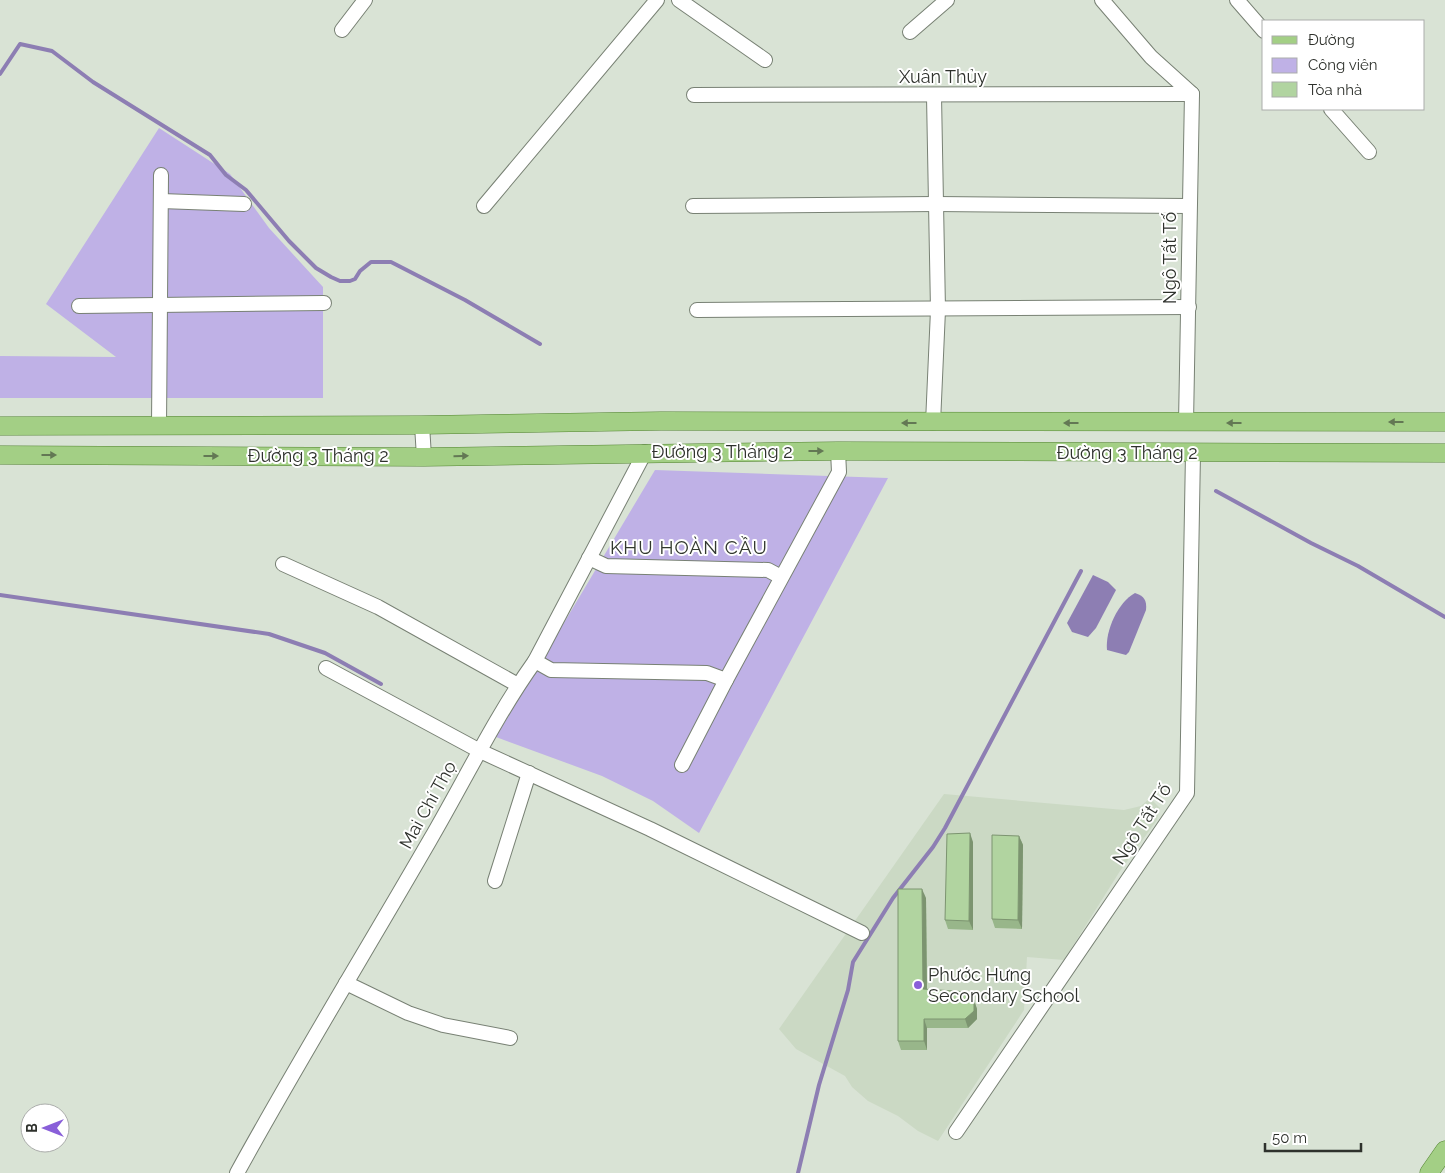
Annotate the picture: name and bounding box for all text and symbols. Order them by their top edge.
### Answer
legend [1262,20,1425,110]
text: Đường [1308,31,1355,49]
text: Công viên [1308,56,1377,74]
street label: Xuân Thủy [899,66,987,87]
text: Tòa nhà [1308,81,1362,99]
street label: Ngô Tất Tố [1159,212,1180,304]
one-way arrow [901,419,917,427]
one-way arrow [1063,419,1079,427]
one-way arrow [1226,419,1242,427]
one-way arrow [1388,419,1404,427]
street label: Đường 3 Tháng 2 [651,441,793,462]
street label: Đường 3 Tháng 2 [1056,442,1198,463]
street label: Đường 3 Tháng 2 [247,445,389,466]
one-way arrow [808,447,824,455]
one-way arrow [41,451,57,459]
one-way arrow [203,452,219,460]
one-way arrow [453,452,469,460]
district label: KHU HOÀN CẦU [610,536,768,558]
street label: Mai Chí Thọ [395,757,460,852]
street label: Ngô Tất Tố [1108,779,1176,868]
place label: Phước Hưng Secondary School [928,964,1079,1006]
marker: Phước Hưng Secondary School [912,979,924,991]
north arrow [20,1103,70,1153]
scale bar [1265,1120,1361,1152]
text: B [24,1123,40,1133]
text: 50 m [1272,1129,1307,1147]

